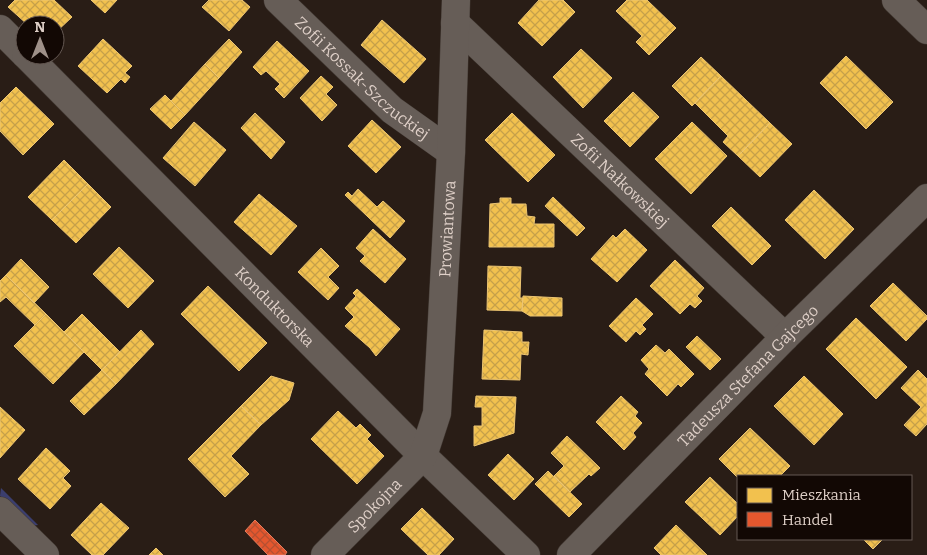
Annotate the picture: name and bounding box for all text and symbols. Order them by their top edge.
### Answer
street label: Zofii Kossak-Szczuckiej [291,12,433,143]
north arrow [15,15,65,65]
text: N [35,19,46,36]
street label: Zofii Nałkowskiej [567,129,673,231]
street label: Prowiantowa [435,180,459,278]
street label: Konduktorska [231,263,319,351]
street label: Tadeusza Stefana Gajcego [673,300,822,450]
street label: Spokojna [343,474,405,536]
legend [737,475,912,540]
text: Mieszkania [782,486,861,504]
text: Handel [782,511,833,529]

